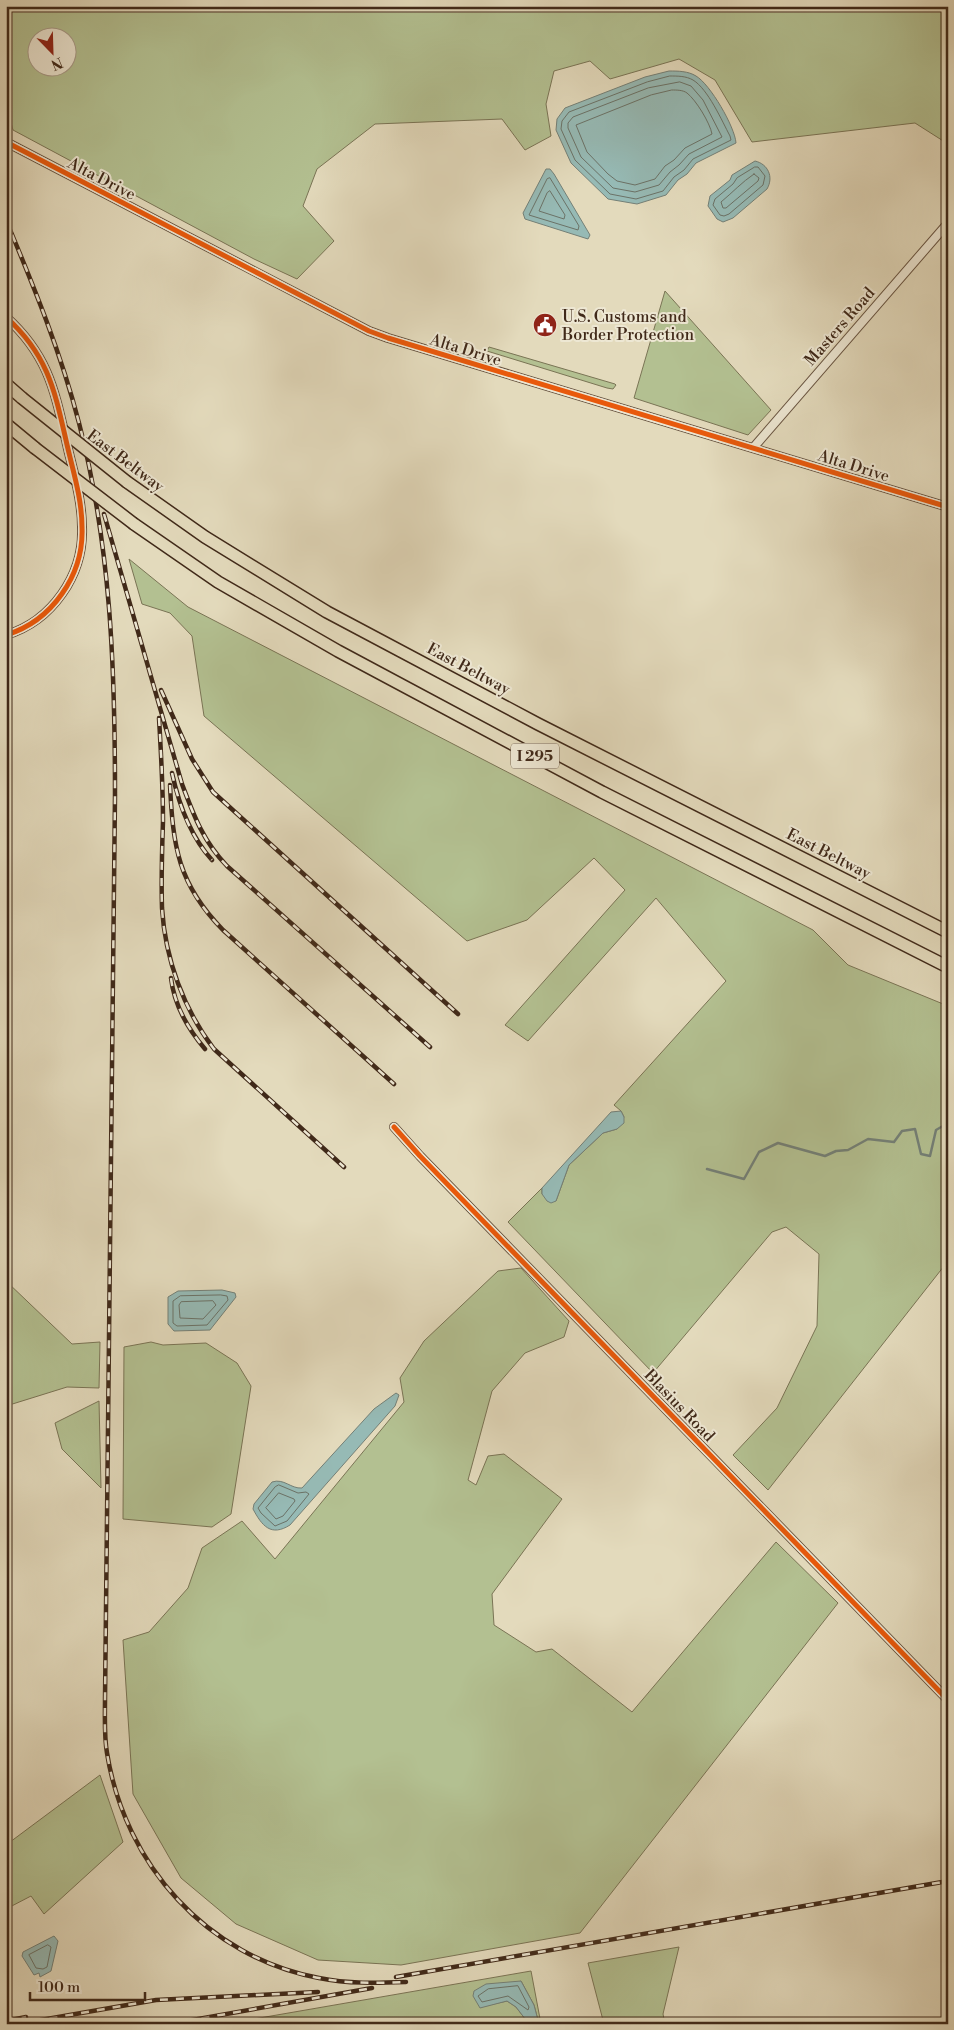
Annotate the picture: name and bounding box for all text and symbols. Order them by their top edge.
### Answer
north arrow [28,28,78,78]
text: N [48,53,65,73]
street label: Alta Drive [63,153,139,205]
street label: Masters Road [800,283,879,370]
place label: U.S. Customs and Border Protection [561,307,695,345]
public building icon: U.S. Customs and Border Protection [532,312,558,338]
street label: Alta Drive [427,329,504,370]
street label: East Beltway [83,425,168,497]
street label: Alta Drive [815,445,892,486]
street label: East Beltway [423,638,514,699]
road number: I 295 [511,744,559,768]
street label: East Beltway [783,824,874,884]
street label: Blasius Road [639,1365,719,1446]
scale bar [30,1970,145,2002]
text: 100 m [38,1978,80,1997]

